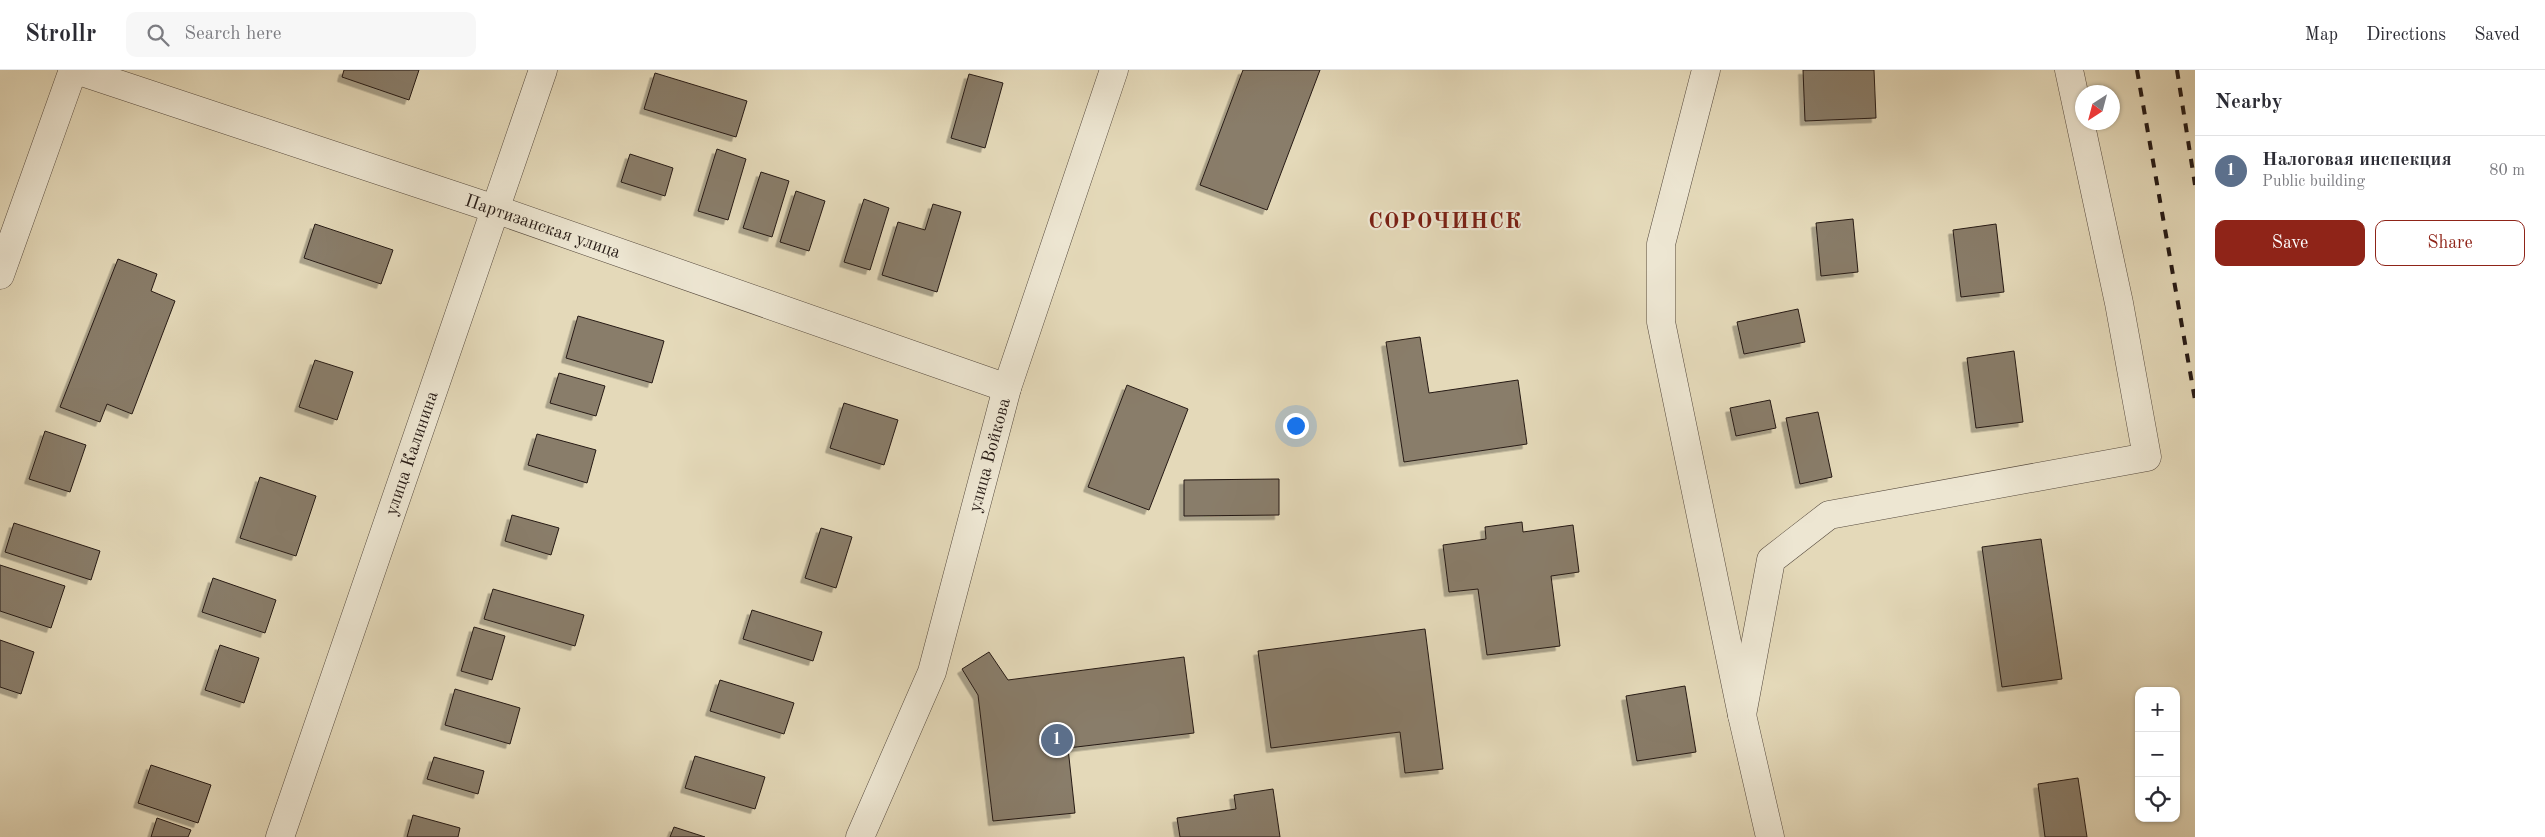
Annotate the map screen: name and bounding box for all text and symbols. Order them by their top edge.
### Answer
search box [126,12,476,57]
icon: search [144,21,172,49]
text: Strollr [25,23,96,47]
text: Search here [184,25,282,44]
text: Map [2305,26,2338,44]
text: Directions [2366,26,2446,44]
text: Saved [2474,26,2520,44]
north arrow [2075,85,2120,130]
text: Nearby [2215,92,2283,113]
text: Налоговая инспекция [2262,151,2452,170]
text: 1 [2226,163,2236,179]
text: 80 m [2489,163,2525,179]
text: Public building [2262,174,2365,190]
street label: Партизанская улица [463,192,623,262]
district label: СОРОЧИНСК [1368,211,1522,233]
button: Save [2215,220,2365,266]
button: Share [2375,220,2525,266]
street label: улица Калинина [382,389,442,518]
street label: улица Войкова [966,396,1014,514]
your location [1283,413,1309,439]
map controls [2135,687,2180,822]
button: + [2135,687,2180,732]
pin: 1 [1041,721,1073,759]
button: − [2135,732,2180,777]
button: locate [2135,777,2180,822]

